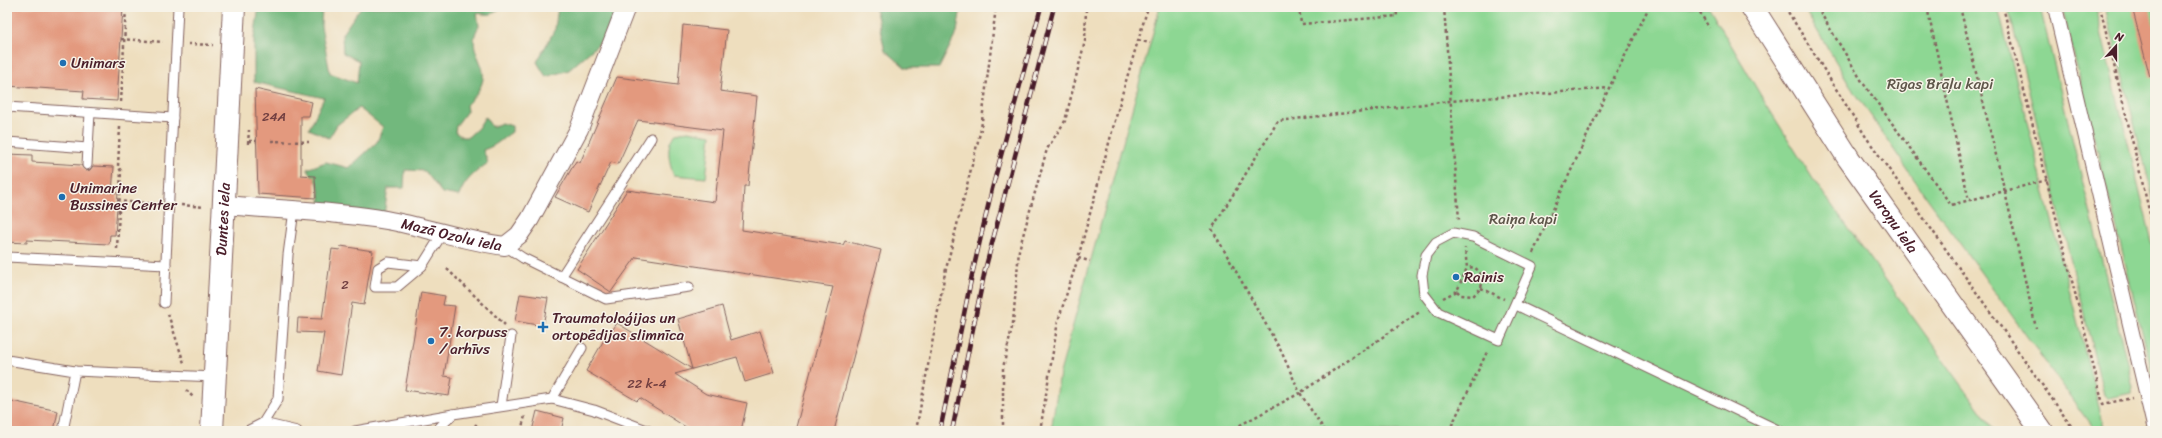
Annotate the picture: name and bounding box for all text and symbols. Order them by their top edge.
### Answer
north arrow [2096,26,2136,66]
text: N [2112,27,2127,48]
place label: Unimars [71,50,125,76]
marker: Unimars [58,58,68,68]
park label: Rīgas Brāļu kapi [1887,71,1994,97]
house number: 24A [262,105,286,128]
place label: Unimarine Bussines Center [70,175,178,218]
street label: Duntes iela [208,182,238,256]
street label: Varoņu iela [1862,184,1925,259]
marker: Unimarine Bussines Center [57,192,67,202]
park label: Raiņa kapi [1489,206,1558,232]
street label: Mazā Ozolu iela [399,210,504,259]
place label: Rainis [1464,264,1504,290]
marker: Rainis [1451,272,1461,282]
house number: 2 [341,273,349,296]
place label: Traumatoloģijas un ortopēdijas slimnīca [552,305,685,348]
place label: 7. korpuss / arhīvs [439,319,508,362]
marker: Traumatoloģijas un ortopēdijas slimnīca [537,321,549,333]
marker: 7. korpuss / arhīvs [426,336,436,346]
house number: 22 k-4 [627,372,667,395]

